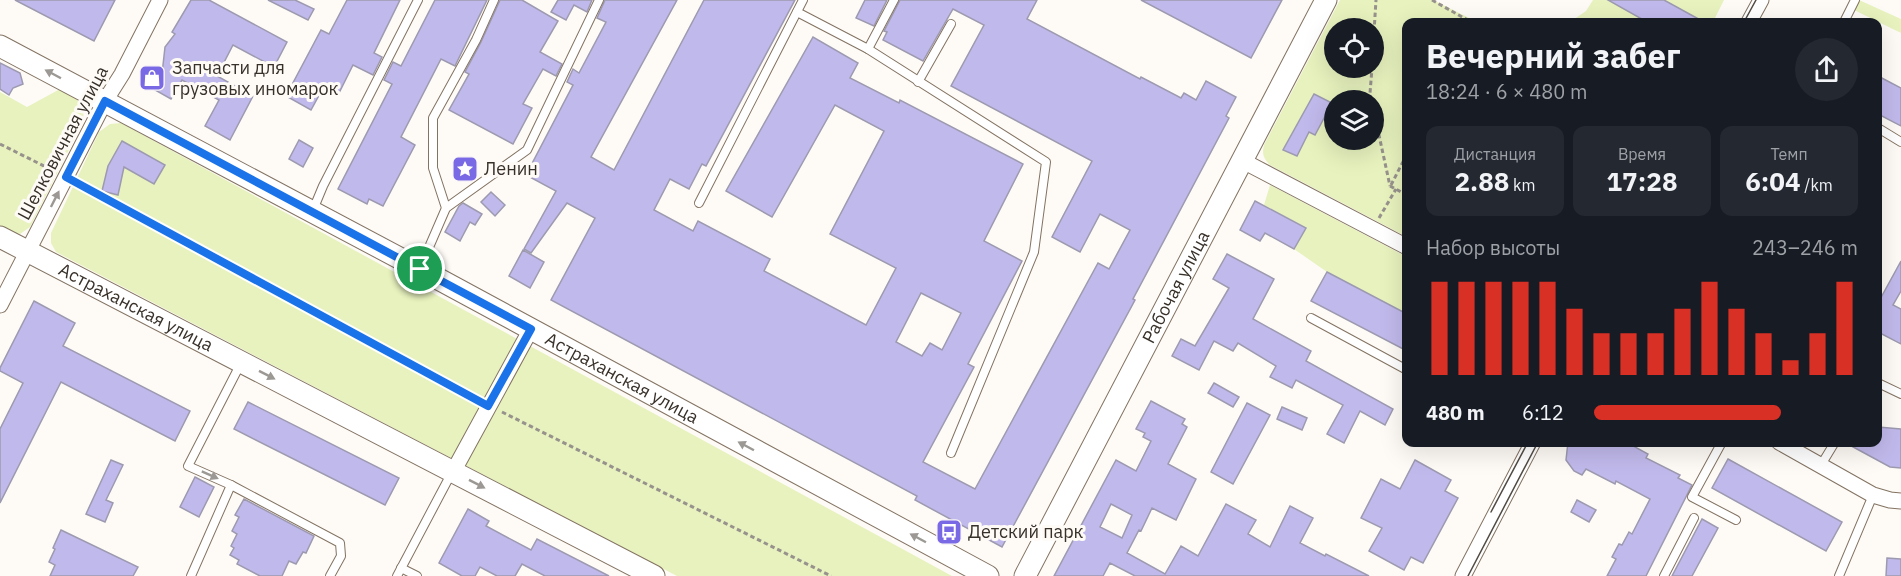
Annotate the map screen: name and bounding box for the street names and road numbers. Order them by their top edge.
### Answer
street label: Шелковичная улица [12,61,113,224]
street label: Рабочая улица [1137,226,1215,347]
street label: Астраханская улица [55,257,218,357]
street label: Астраханская улица [541,327,703,429]

